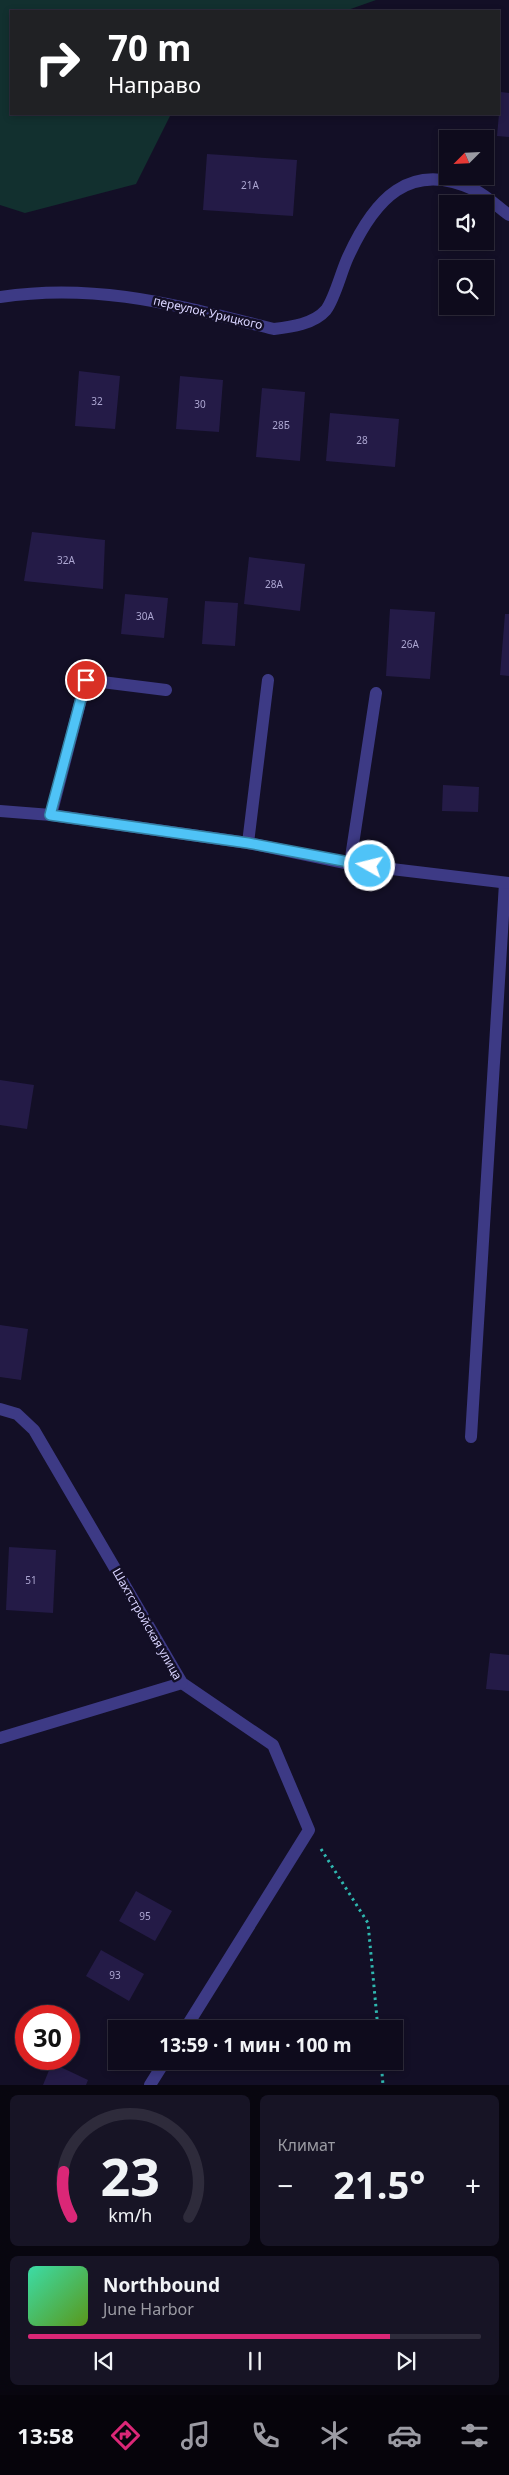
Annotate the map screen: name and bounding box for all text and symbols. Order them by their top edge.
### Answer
text: 70 m [108,24,191,71]
icon: right [25,30,90,95]
text: Направо [108,69,201,99]
north arrow [439,130,494,185]
map controls [439,130,494,315]
house number: 21А [241,178,260,192]
button: sound [439,195,494,250]
button: search [439,260,494,315]
street label: переулок Урицкого [152,292,264,333]
house number: 32 [91,394,103,408]
house number: 30 [194,397,206,411]
house number: 28Б [272,418,290,432]
house number: 28 [356,433,368,447]
house number: 32А [57,553,76,567]
house number: 28А [265,577,284,591]
house number: 30А [136,609,155,623]
house number: 26А [401,637,420,651]
pin [65,659,107,701]
icon: arrive [72,666,100,694]
position arrow [343,839,395,891]
street label: Шахтстройская улица [108,1565,186,1683]
house number: 51 [25,1573,37,1587]
house number: 95 [139,1909,151,1923]
house number: 93 [109,1968,121,1982]
speed limit sign: 30 [15,2005,80,2070]
text: 13:59 · 1 мин · 100 m [159,2032,352,2058]
text: Климат [278,2134,335,2156]
text: 23 [100,2140,160,2211]
text: 21.5° [333,2158,425,2210]
text: − [278,2166,294,2204]
text: + [465,2166,481,2204]
text: km/h [108,2203,152,2227]
text: Northbound [103,2272,220,2298]
text: June Harbor [103,2298,194,2320]
icon: previous [90,2347,118,2375]
icon: pause [241,2347,269,2375]
icon: next [392,2347,420,2375]
icon: directions [108,2418,143,2453]
icon: music [178,2418,213,2453]
icon: phone [248,2418,283,2453]
icon: climate [317,2418,352,2453]
icon: car [387,2418,422,2453]
icon: filters [457,2418,492,2453]
text: 13:58 [17,2420,74,2450]

